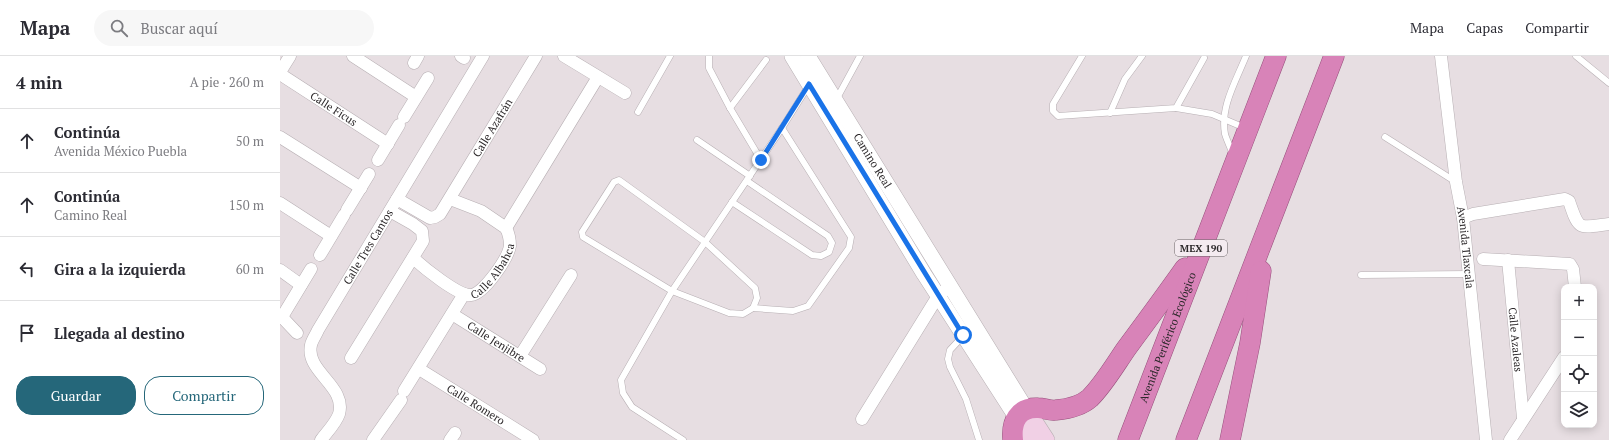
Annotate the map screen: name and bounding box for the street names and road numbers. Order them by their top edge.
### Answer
street label: Calle Ficus [308,89,360,129]
street label: Calle Azafrán [469,96,516,159]
street label: Camino Real [850,131,895,191]
street label: Avenida Tlaxcala [1454,205,1477,290]
street label: Calle Tres Cantos [340,207,396,287]
road number: MEX 190 [1175,240,1227,256]
street label: Calle Albahca [468,242,517,302]
street label: Avenida Periférico Ecológico [1136,270,1199,405]
street label: Calle Azaleas [1506,307,1526,373]
street label: Calle Jenjibre [465,318,528,365]
street label: Calle Romero [444,381,507,428]

